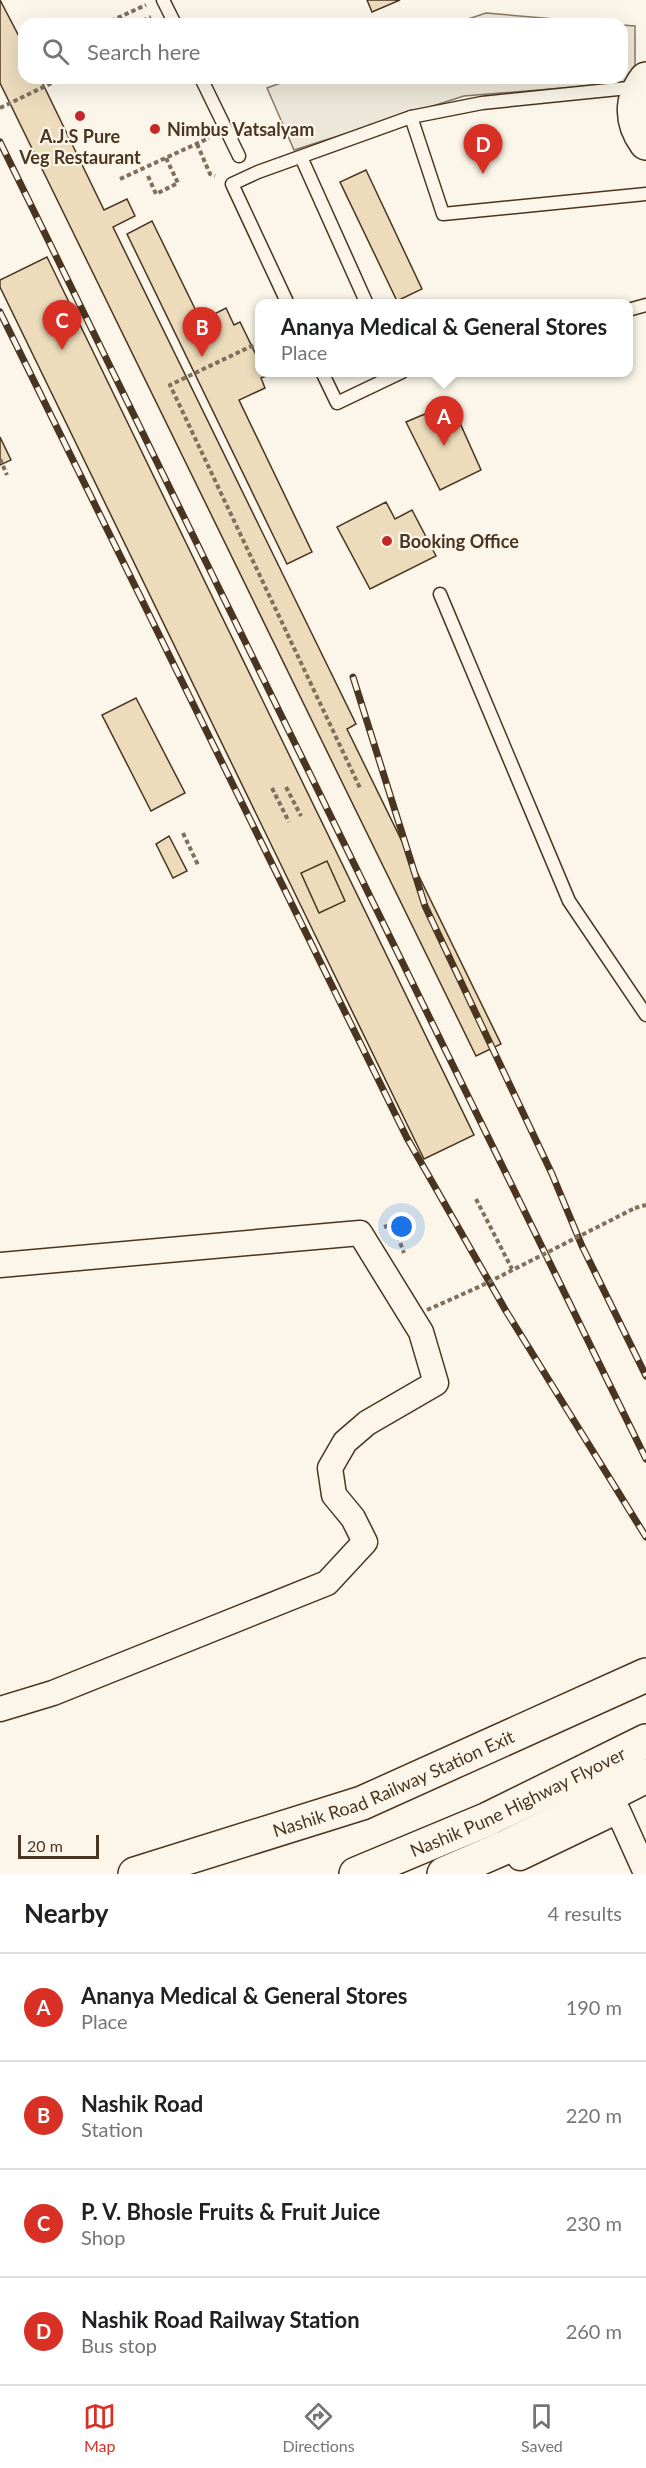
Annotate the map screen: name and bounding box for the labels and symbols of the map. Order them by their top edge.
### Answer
marker: A.J.S Pure Veg Restaurant [73,109,87,123]
place label: Nimbus Vatsalyam [167,118,314,140]
marker: Nimbus Vatsalyam [148,122,162,136]
pin: D [464,124,502,174]
place label: A.J.S Pure Veg Restaurant [18,125,141,168]
pin: C [42,300,82,350]
pin: B [182,308,222,357]
pin: A [424,396,464,446]
place label: Booking Office [399,530,519,552]
marker: Booking Office [380,534,394,548]
your location [387,1212,416,1241]
street label: Nashik Road Railway Station Exit [270,1725,518,1841]
street label: Nashik Pune Highway Flyover [407,1742,629,1861]
scale bar [18,1832,99,1860]

